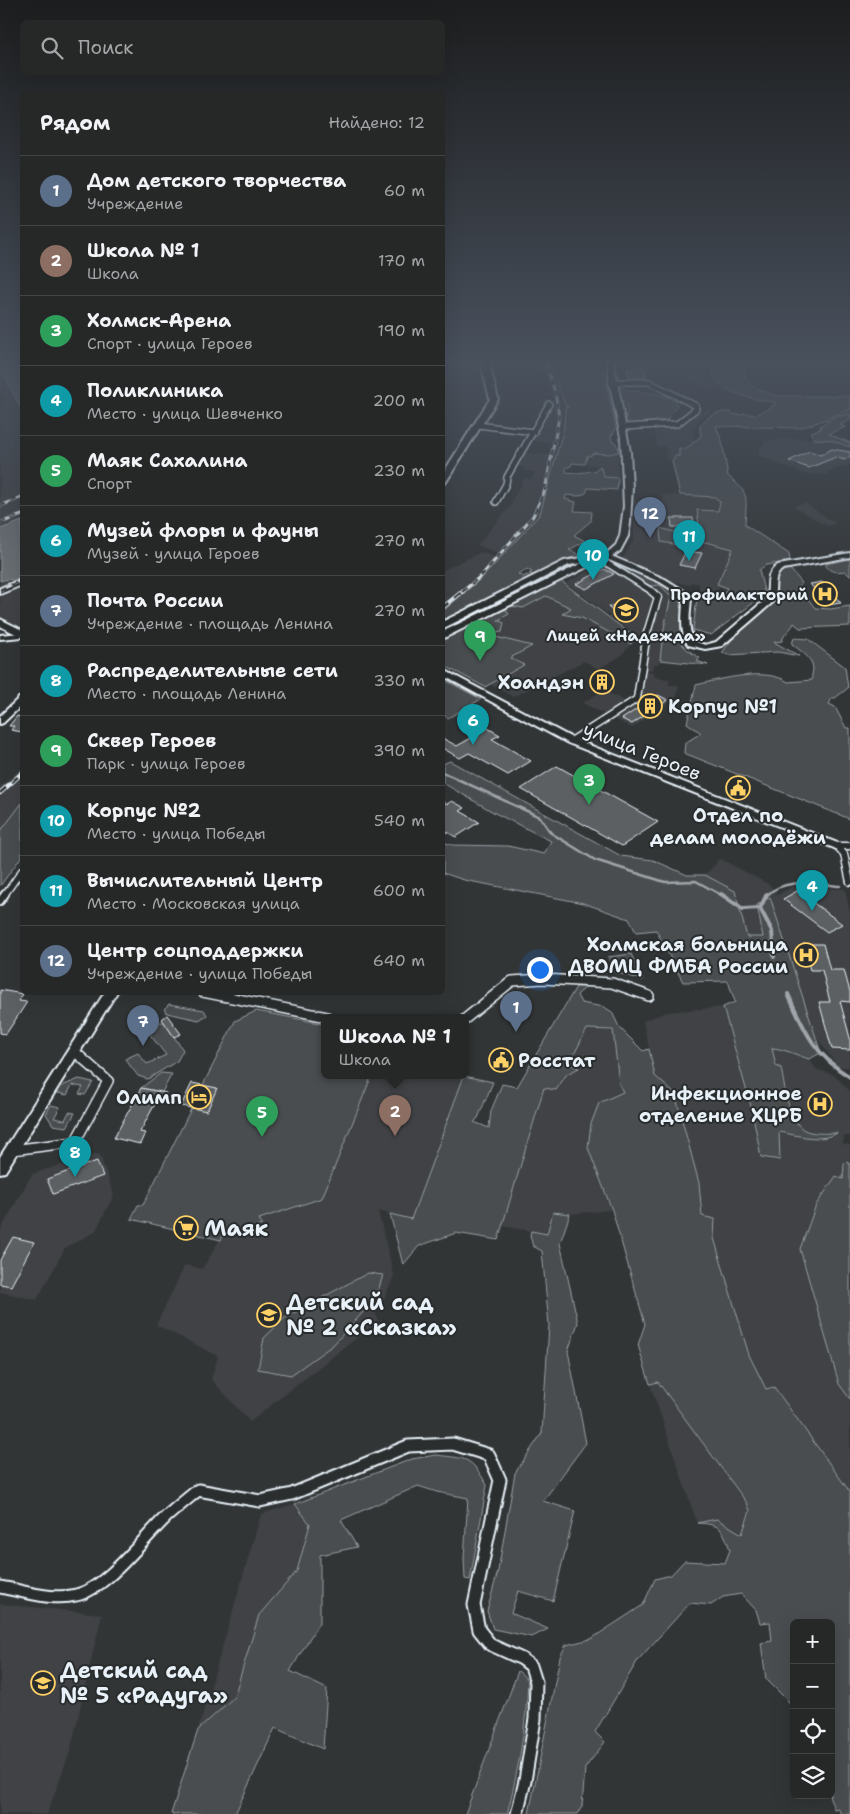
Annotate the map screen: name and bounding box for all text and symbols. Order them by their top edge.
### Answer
search box [20,20,445,75]
icon: search [38,34,66,62]
text: Поиск [78,35,133,60]
text: Рядом [40,109,110,137]
text: Найдено: 12 [328,112,425,133]
text: Дом детского творчества [87,168,346,193]
text: 1 [52,180,60,201]
text: 60 m [384,180,425,201]
text: Учреждение [87,193,183,214]
text: Школа № 1 [87,238,199,263]
text: 2 [50,250,62,271]
text: 170 m [378,250,425,271]
text: Школа [87,263,139,284]
text: Холмск-Арена [87,308,231,333]
text: 3 [50,320,62,341]
text: 190 m [378,320,425,341]
text: Спорт · улица Героев [87,333,252,354]
text: Поликлиника [87,378,223,403]
text: 4 [50,390,62,411]
text: 200 m [373,390,425,411]
text: Место · улица Шевченко [87,403,283,424]
text: Маяк Сахалина [87,448,247,473]
text: 5 [51,460,61,481]
text: 230 m [373,460,425,481]
text: Спорт [87,473,132,494]
pin: 12 [634,497,666,538]
text: Музей флоры и фауны [87,518,319,543]
pin: 11 [673,520,705,561]
text: 6 [50,530,62,551]
text: 270 m [374,530,425,551]
pin: 10 [577,539,609,580]
text: Музей · улица Героев [87,543,259,564]
hospital icon: Профилакторий [812,581,838,607]
place label: Профилакторий [670,584,808,605]
text: Почта России [87,588,224,613]
school or university icon: Лицей «Надежда» [613,597,639,623]
text: 7 [50,600,62,621]
text: 270 m [374,600,425,621]
text: Учреждение · площадь Ленина [87,613,333,634]
pin: 9 [464,620,496,661]
place label: Лицей «Надежда» [546,625,706,646]
text: Распределительные сети [87,658,338,683]
building icon: Хоандэн [589,669,615,695]
text: 8 [50,670,62,691]
text: 330 m [373,670,425,691]
place label: Хоандэн [498,670,584,695]
text: Место · площадь Ленина [87,683,286,704]
building icon: Корпус №1 [637,693,663,719]
place label: Корпус №1 [668,694,777,719]
pin: 6 [457,704,489,745]
street label: улица Героев [579,716,705,786]
text: Сквер Героев [87,728,216,753]
text: 9 [50,740,62,761]
text: 390 m [373,740,425,761]
text: Парк · улица Героев [87,753,245,774]
pin: 3 [573,764,605,805]
public building icon: Отдел по делам молодёжи [725,775,751,801]
text: Корпус №2 [87,798,201,823]
place label: Отдел по делам молодёжи [650,803,826,850]
text: 10 [47,810,65,831]
text: 540 m [374,810,425,831]
text: Место · улица Победы [87,823,266,844]
text: Вычислительный Центр [87,868,323,893]
pin: 4 [796,870,828,911]
text: 11 [49,880,63,901]
text: 600 m [373,880,425,901]
text: Место · Московская улица [87,893,300,914]
place label: Холмская больница ДВОМЦ ФМБА России [568,932,788,979]
text: Центр соцподдержки [87,938,303,963]
hospital icon: Холмская больница ДВОМЦ ФМБА России [793,942,819,968]
text: 12 [47,950,65,971]
text: 640 m [373,950,425,971]
your location [527,957,553,983]
text: Учреждение · улица Победы [87,963,312,984]
pin: 1 [500,991,532,1032]
pin: 7 [127,1005,159,1046]
popup [321,1014,469,1079]
text: Школа № 1 [339,1024,451,1049]
public building icon: Росстат [488,1047,514,1073]
place label: Росстат [518,1048,596,1073]
text: Школа [339,1049,391,1070]
place label: Инфекционное отделение ХЦРБ [639,1081,802,1128]
hotel icon: Олимп [186,1084,212,1110]
place label: Олимп [116,1085,182,1110]
hospital icon: Инфекционное отделение ХЦРБ [807,1091,833,1117]
pin: 2 [379,1095,411,1136]
pin: 5 [246,1096,278,1137]
pin: 8 [59,1136,91,1177]
place label: Маяк [204,1214,269,1243]
supermarket icon: Маяк [173,1215,199,1241]
place label: Детский сад № 2 «Сказка» [286,1288,457,1342]
school or university icon: Детский сад № 2 «Сказка» [256,1302,282,1328]
map controls [790,1619,835,1799]
button: + [790,1619,835,1664]
place label: Детский сад № 5 «Радуга» [60,1656,228,1710]
button: − [790,1664,835,1709]
school or university icon: Детский сад № 5 «Радуга» [30,1670,56,1696]
button: locate [790,1709,835,1754]
button: layers [790,1754,835,1799]

